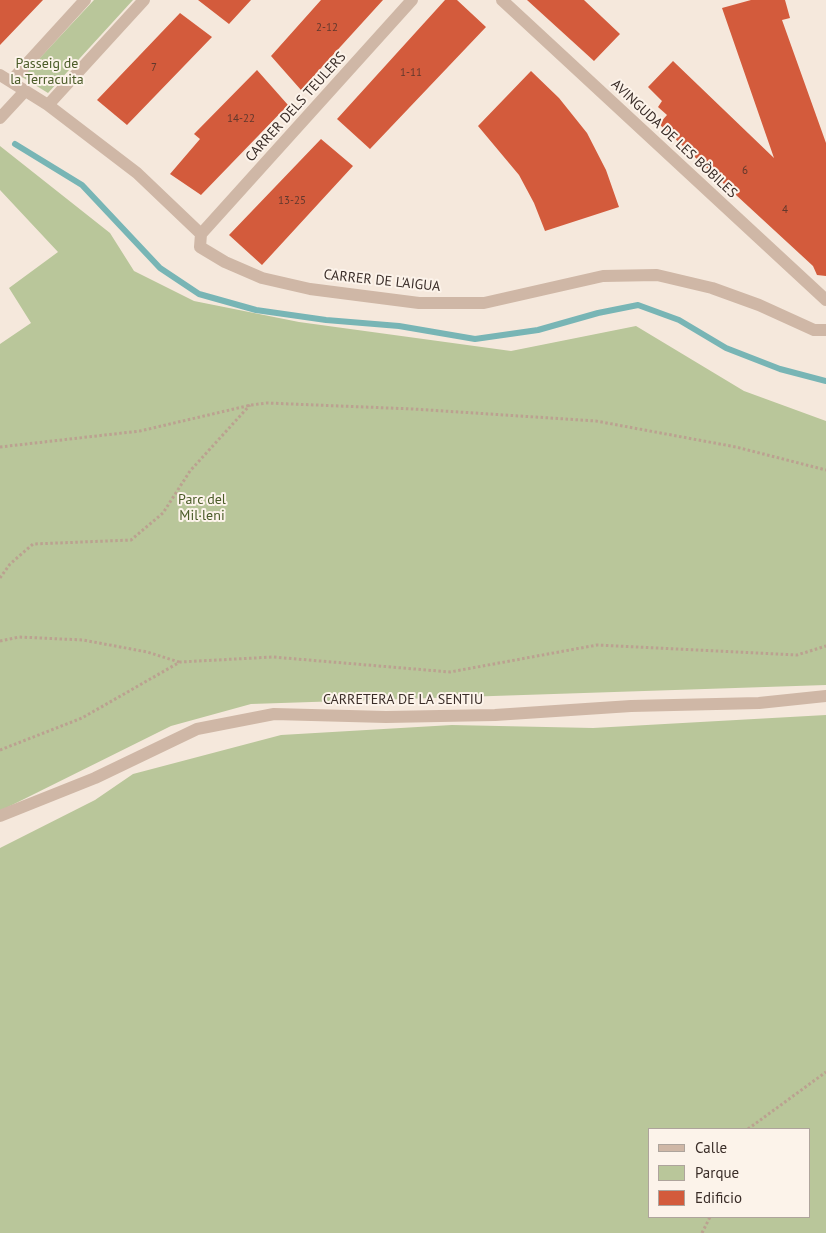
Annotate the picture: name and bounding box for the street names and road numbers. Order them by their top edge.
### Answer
street label: CARRER DELS TEULERS [242,49,350,165]
street label: AVINGUDA DE LES BÒBILES [608,76,740,202]
street label: CARRER DE L'AIGUA [323,267,441,295]
street label: CARRETERA DE LA SENTIU [323,692,483,708]

